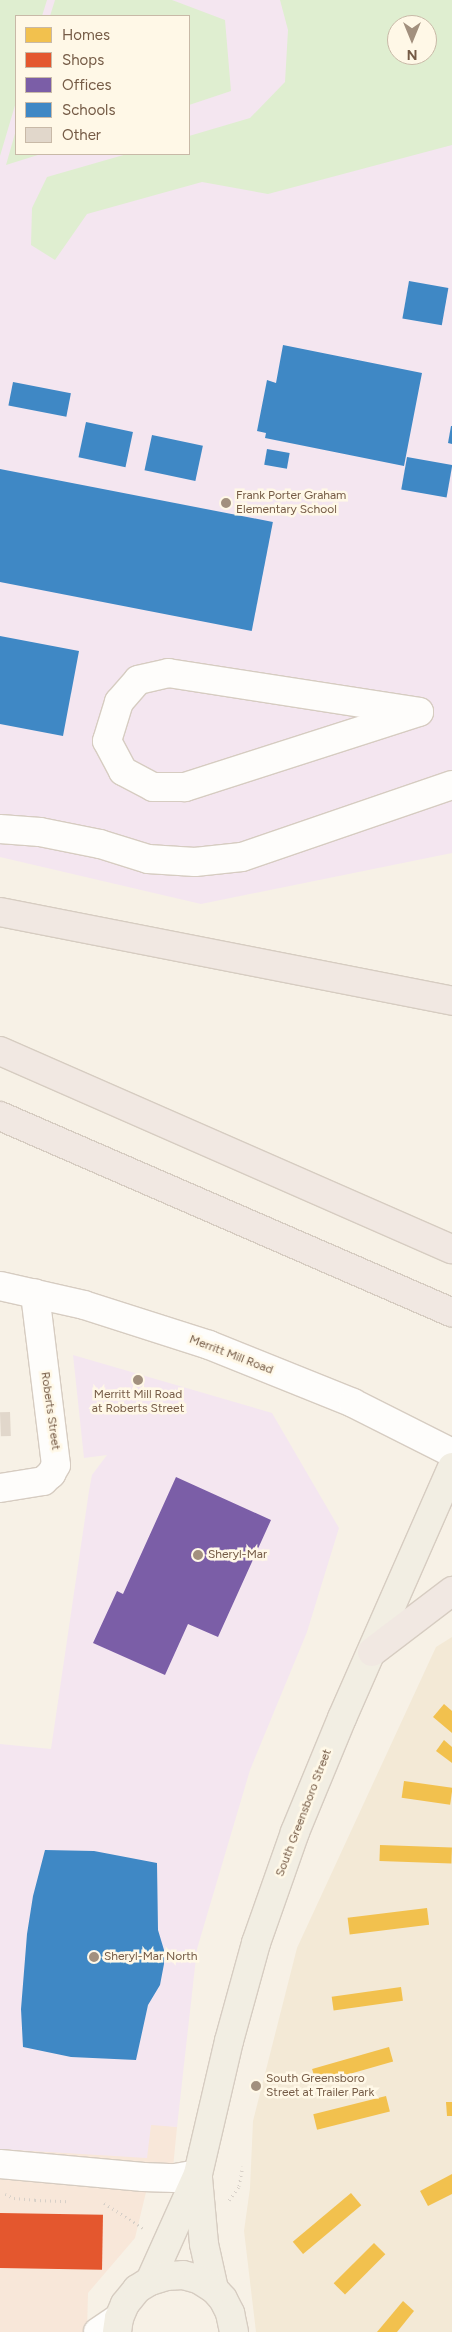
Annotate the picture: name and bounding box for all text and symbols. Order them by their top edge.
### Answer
legend [15,15,190,155]
north arrow [387,15,437,65]
text: Homes [62,26,110,44]
text: N [407,46,417,63]
text: Shops [62,51,104,69]
text: Offices [62,76,112,94]
text: Schools [62,101,115,119]
text: Other [62,126,101,144]
place label: Frank Porter Graham Elementary School [236,489,346,517]
marker: Frank Porter Graham Elementary School [220,497,232,509]
street label: Merritt Mill Road [187,1332,275,1378]
street label: Roberts Street [37,1371,63,1451]
marker: Merritt Mill Road at Roberts Street [132,1374,144,1386]
place label: Merritt Mill Road at Roberts Street [92,1388,184,1416]
place label: Sheryl-Mar [208,1548,267,1562]
marker: Sheryl-Mar [192,1549,204,1561]
street label: South Greensboro Street [273,1747,335,1879]
place label: Sheryl-Mar North [104,1950,197,1964]
marker: Sheryl-Mar North [88,1951,100,1963]
place label: South Greensboro Street at Trailer Park [266,2072,374,2100]
marker: South Greensboro Street at Trailer Park [250,2080,262,2092]

